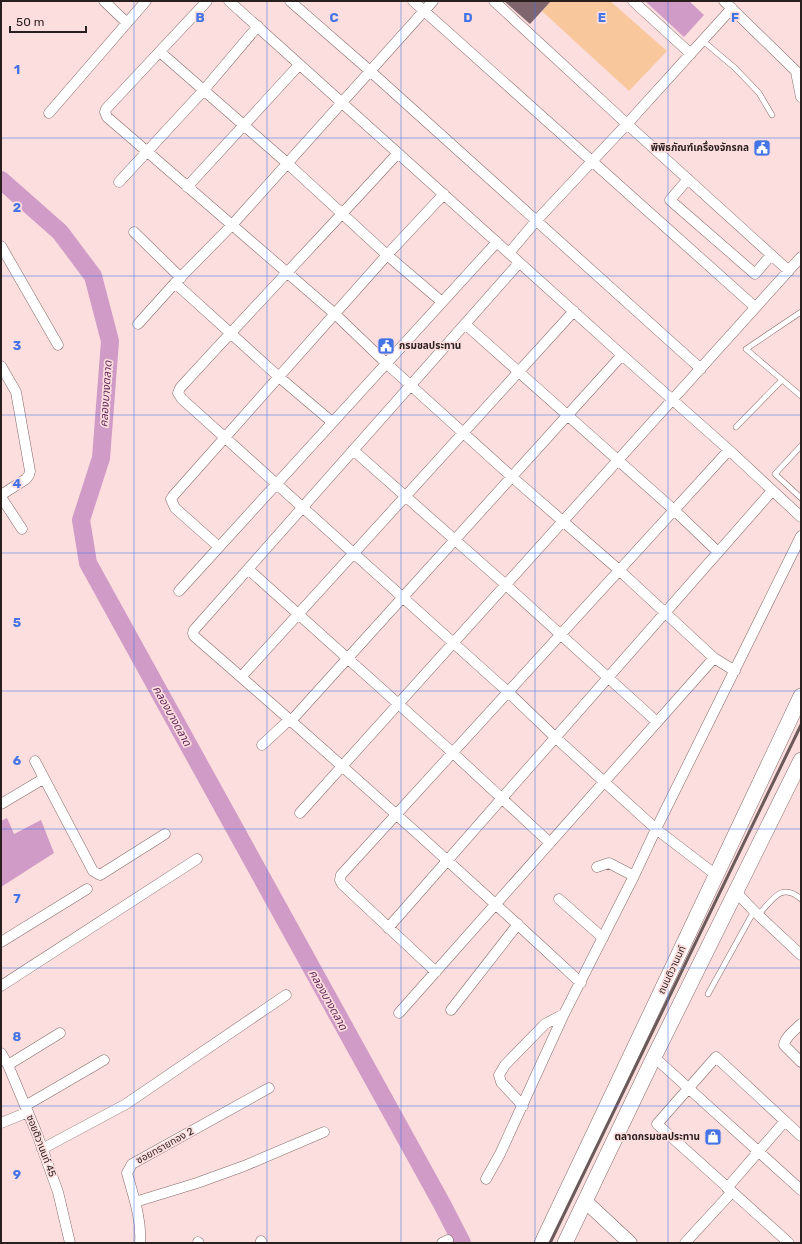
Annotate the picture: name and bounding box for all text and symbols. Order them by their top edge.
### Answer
scale bar [10,8,86,34]
text: B [195,10,205,25]
text: C [329,10,339,25]
text: D [463,10,473,25]
text: E [598,10,606,25]
text: F [731,10,739,25]
text: 50 m [16,15,44,29]
text: 1 [14,62,20,77]
public building icon: พิพิธภัณฑ์เครื่องจักรกล [752,138,772,158]
place label: พิพิธภัณฑ์เครื่องจักรกล [651,140,749,154]
text: 2 [13,200,21,215]
public building icon: กรมชลประทาน [376,336,396,356]
text: 3 [13,338,22,353]
place label: กรมชลประทาน [399,340,461,352]
water label: คลองบางตลาด [97,359,115,428]
text: 4 [13,476,22,491]
text: 5 [13,615,21,630]
water label: คลองบางตลาด [150,684,194,749]
text: 6 [13,753,22,768]
text: 7 [13,891,21,906]
street label: ถนนติวานนท์ [656,944,688,996]
water label: คลองบางตลาด [306,968,350,1033]
text: 8 [13,1029,22,1044]
street label: ซอยติวานนท์ 45 [24,1113,58,1179]
street label: ซอยทรายทอง 2 [134,1125,196,1167]
shop icon: ตลาดกรมชลประทาน [703,1127,723,1147]
place label: ตลาดกรมชลประทาน [615,1131,700,1143]
text: 9 [13,1167,21,1182]

